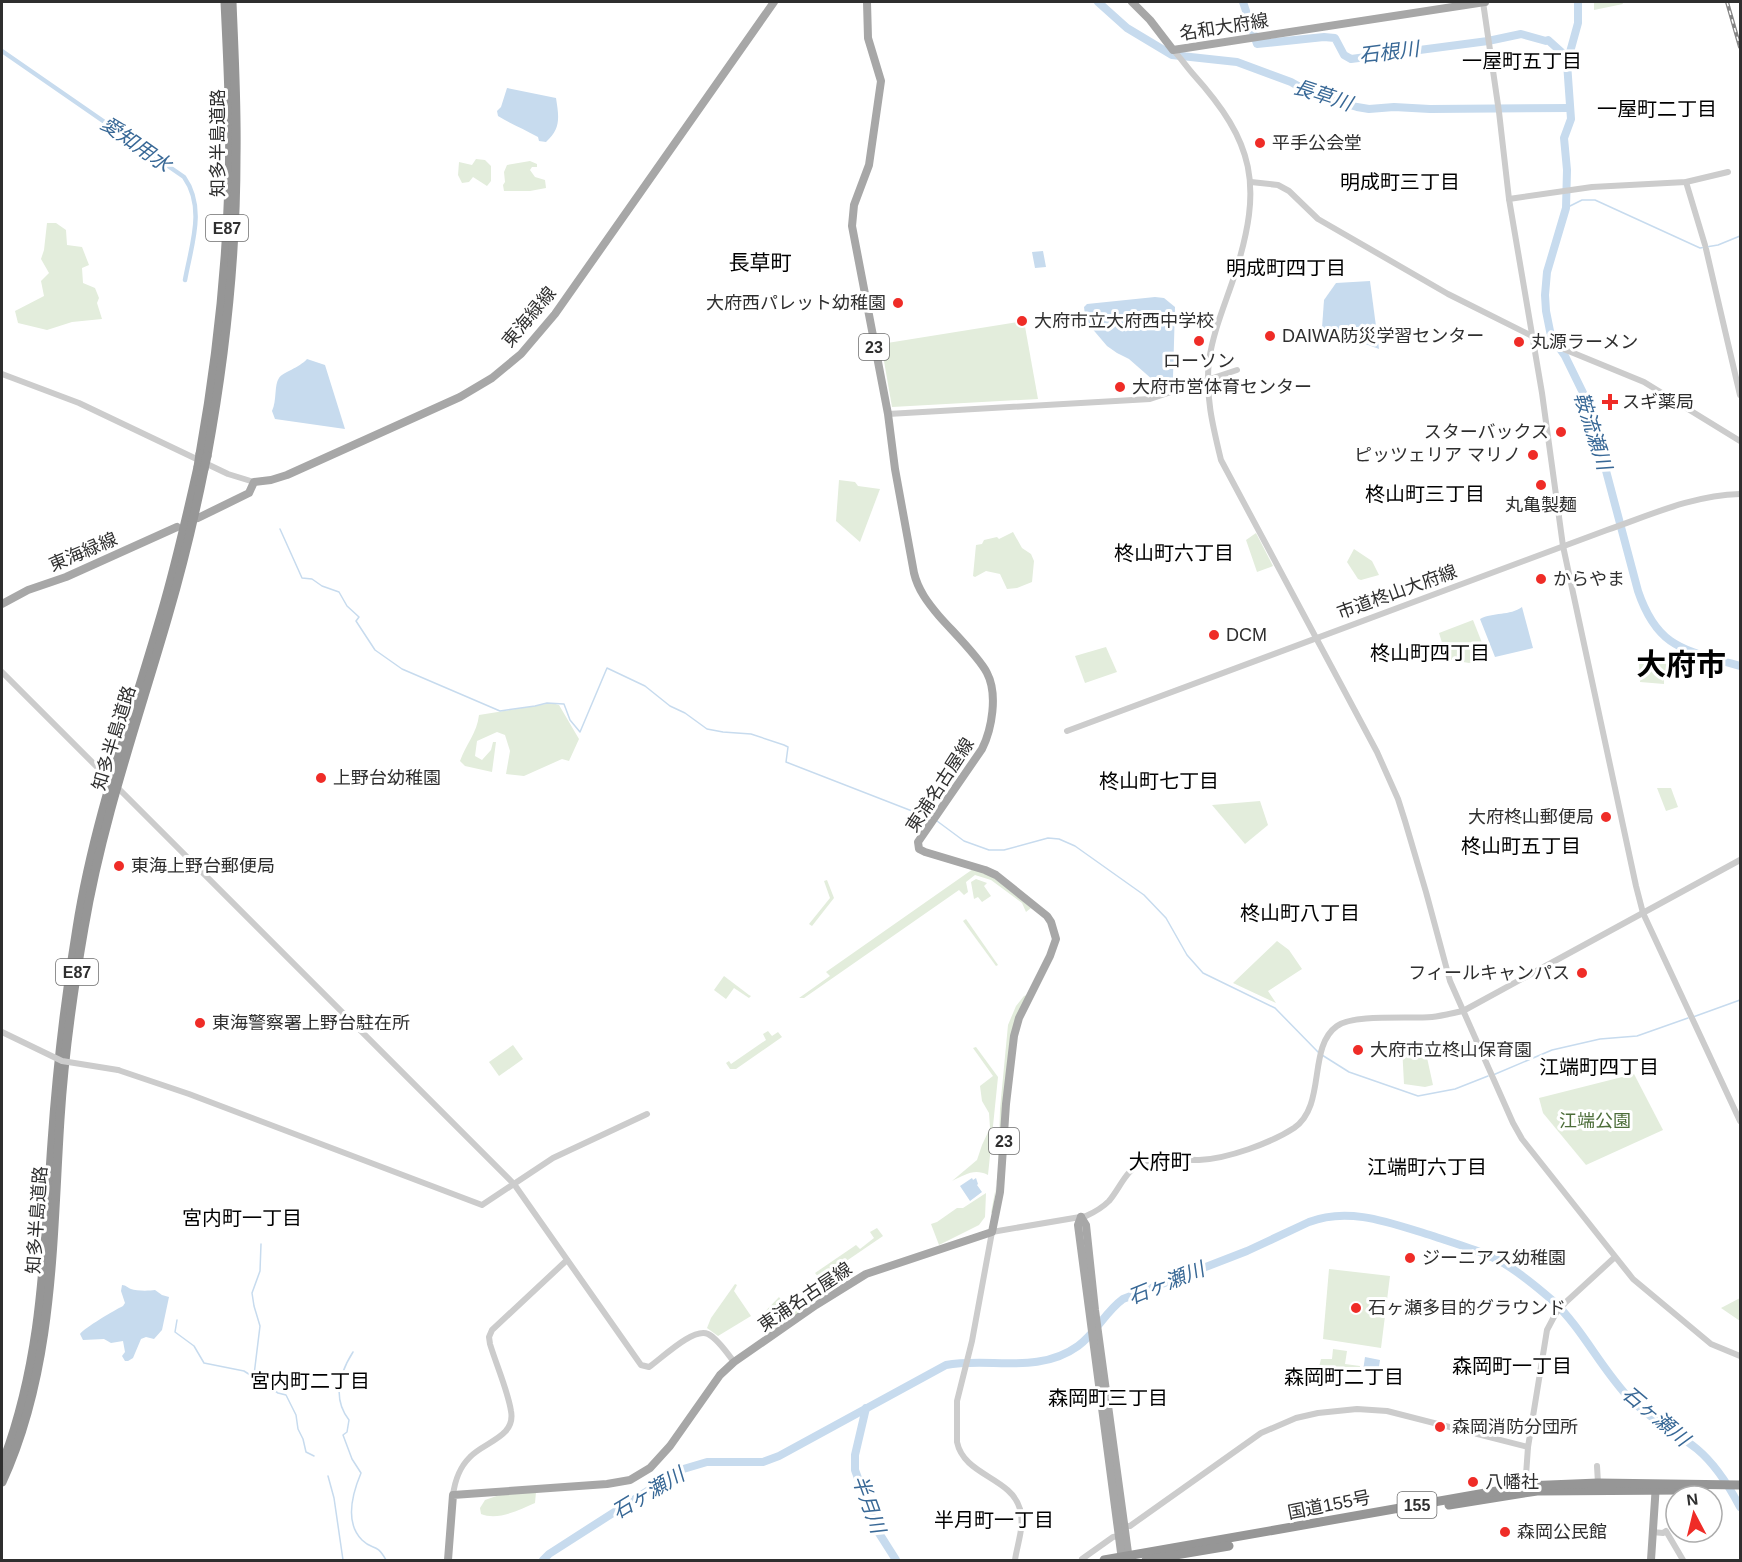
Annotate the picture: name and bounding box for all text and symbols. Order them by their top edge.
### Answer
street label: 名和大府線 [1178,10,1270,44]
water label: 石根川 [1358,37,1422,67]
district label: 一屋町五丁目 [1462,50,1582,72]
water label: 長草川 [1291,75,1357,115]
street label: 知多半島道路 [208,89,228,197]
district label: 一屋町二丁目 [1597,98,1717,120]
water label: 愛知用水 [97,112,177,177]
place label: 平手公会堂 [1272,133,1362,153]
marker: 平手公会堂 [1253,136,1267,150]
district label: 明成町三丁目 [1340,171,1460,193]
road number: E87 [206,215,248,241]
district label: 長草町 [729,251,792,274]
district label: 明成町四丁目 [1226,257,1346,279]
street label: 東海緑線 [498,283,560,351]
place label: 大府西パレット幼稚園 [706,293,886,313]
marker: 大府西パレット幼稚園 [891,296,905,310]
place label: 大府市立大府西中学校 [1034,311,1214,331]
marker: 大府市立大府西中学校 [1015,314,1029,328]
place label: DAIWA防災学習センター [1282,326,1484,346]
marker: DAIWA防災学習センター [1263,329,1277,343]
place label: 丸源ラーメン [1531,332,1638,352]
road number: 23 [859,334,889,360]
marker: ローソン [1192,334,1206,348]
marker: 丸源ラーメン [1512,335,1526,349]
place label: ローソン [1163,351,1235,371]
place label: 大府市営体育センター [1132,377,1312,397]
marker: 大府市営体育センター [1113,380,1127,394]
water label: 鞍流瀬川 [1570,390,1616,474]
place label: スギ薬局 [1622,392,1694,412]
marker: スギ薬局 [1603,395,1617,409]
place label: スターバックス [1424,422,1549,442]
marker: スターバックス [1554,425,1568,439]
place label: ピッツェリア マリノ [1354,445,1521,465]
marker: ピッツェリア マリノ [1526,448,1540,462]
marker: 丸亀製麺 [1534,478,1548,492]
district label: 柊山町三丁目 [1365,483,1485,505]
place label: 丸亀製麺 [1505,495,1577,515]
street label: 東海緑線 [46,529,120,575]
district label: 柊山町六丁目 [1114,542,1234,564]
street label: 市道柊山大府線 [1334,561,1460,623]
place label: からやま [1553,569,1625,589]
marker: からやま [1534,572,1548,586]
place label: DCM [1226,625,1267,645]
marker: DCM [1207,628,1221,642]
district label: 柊山町四丁目 [1370,642,1490,664]
district label: 大府市 [1636,648,1726,681]
street label: 知多半島道路 [89,683,139,793]
street label: 東浦名古屋線 [902,734,978,836]
place label: 上野台幼稚園 [333,768,441,788]
district label: 柊山町七丁目 [1099,770,1219,792]
marker: 上野台幼稚園 [314,771,328,785]
place label: 大府柊山郵便局 [1468,807,1594,827]
marker: 大府柊山郵便局 [1599,810,1613,824]
district label: 柊山町五丁目 [1461,835,1581,857]
place label: 東海上野台郵便局 [131,856,275,876]
marker: 東海上野台郵便局 [112,859,126,873]
district label: 柊山町八丁目 [1240,902,1360,924]
road number: E87 [56,959,98,985]
place label: フィールキャンパス [1408,963,1570,983]
marker: フィールキャンパス [1575,966,1589,980]
place label: 東海警察署上野台駐在所 [212,1013,410,1033]
marker: 東海警察署上野台駐在所 [193,1016,207,1030]
place label: 大府市立柊山保育園 [1370,1040,1532,1060]
marker: 大府市立柊山保育園 [1351,1043,1365,1057]
district label: 江端町四丁目 [1539,1056,1659,1078]
park label: 江端公園 [1559,1111,1631,1131]
road number: 23 [989,1128,1019,1154]
district label: 大府町 [1129,1150,1192,1173]
district label: 江端町六丁目 [1367,1156,1487,1178]
street label: 知多半島道路 [23,1165,51,1275]
district label: 宮内町一丁目 [182,1207,302,1229]
place label: ジーニアス幼稚園 [1422,1248,1566,1268]
marker: ジーニアス幼稚園 [1403,1251,1417,1265]
water label: 石ヶ瀬川 [1125,1257,1209,1308]
street label: 東浦名古屋線 [755,1259,855,1335]
place label: 石ヶ瀬多目的グラウンド [1368,1298,1566,1318]
marker: 石ヶ瀬多目的グラウンド [1349,1301,1363,1315]
district label: 森岡町一丁目 [1452,1355,1572,1377]
district label: 森岡町二丁目 [1284,1366,1404,1388]
district label: 宮内町二丁目 [250,1370,370,1392]
water label: 石ヶ瀬川 [1618,1382,1695,1451]
district label: 森岡町三丁目 [1048,1387,1168,1409]
place label: 森岡消防分団所 [1452,1417,1578,1437]
marker: 森岡消防分団所 [1433,1420,1447,1434]
water label: 石ヶ瀬川 [608,1462,690,1523]
water label: 半月川 [848,1472,890,1538]
place label: 八幡社 [1485,1472,1539,1492]
marker: 八幡社 [1466,1475,1480,1489]
north arrow [1664,1484,1724,1544]
street label: 国道155号 [1286,1487,1372,1523]
text: N [1685,1490,1699,1509]
road number: 155 [1398,1492,1436,1518]
district label: 半月町一丁目 [934,1509,1054,1531]
place label: 森岡公民館 [1517,1522,1607,1542]
marker: 森岡公民館 [1498,1525,1512,1539]

